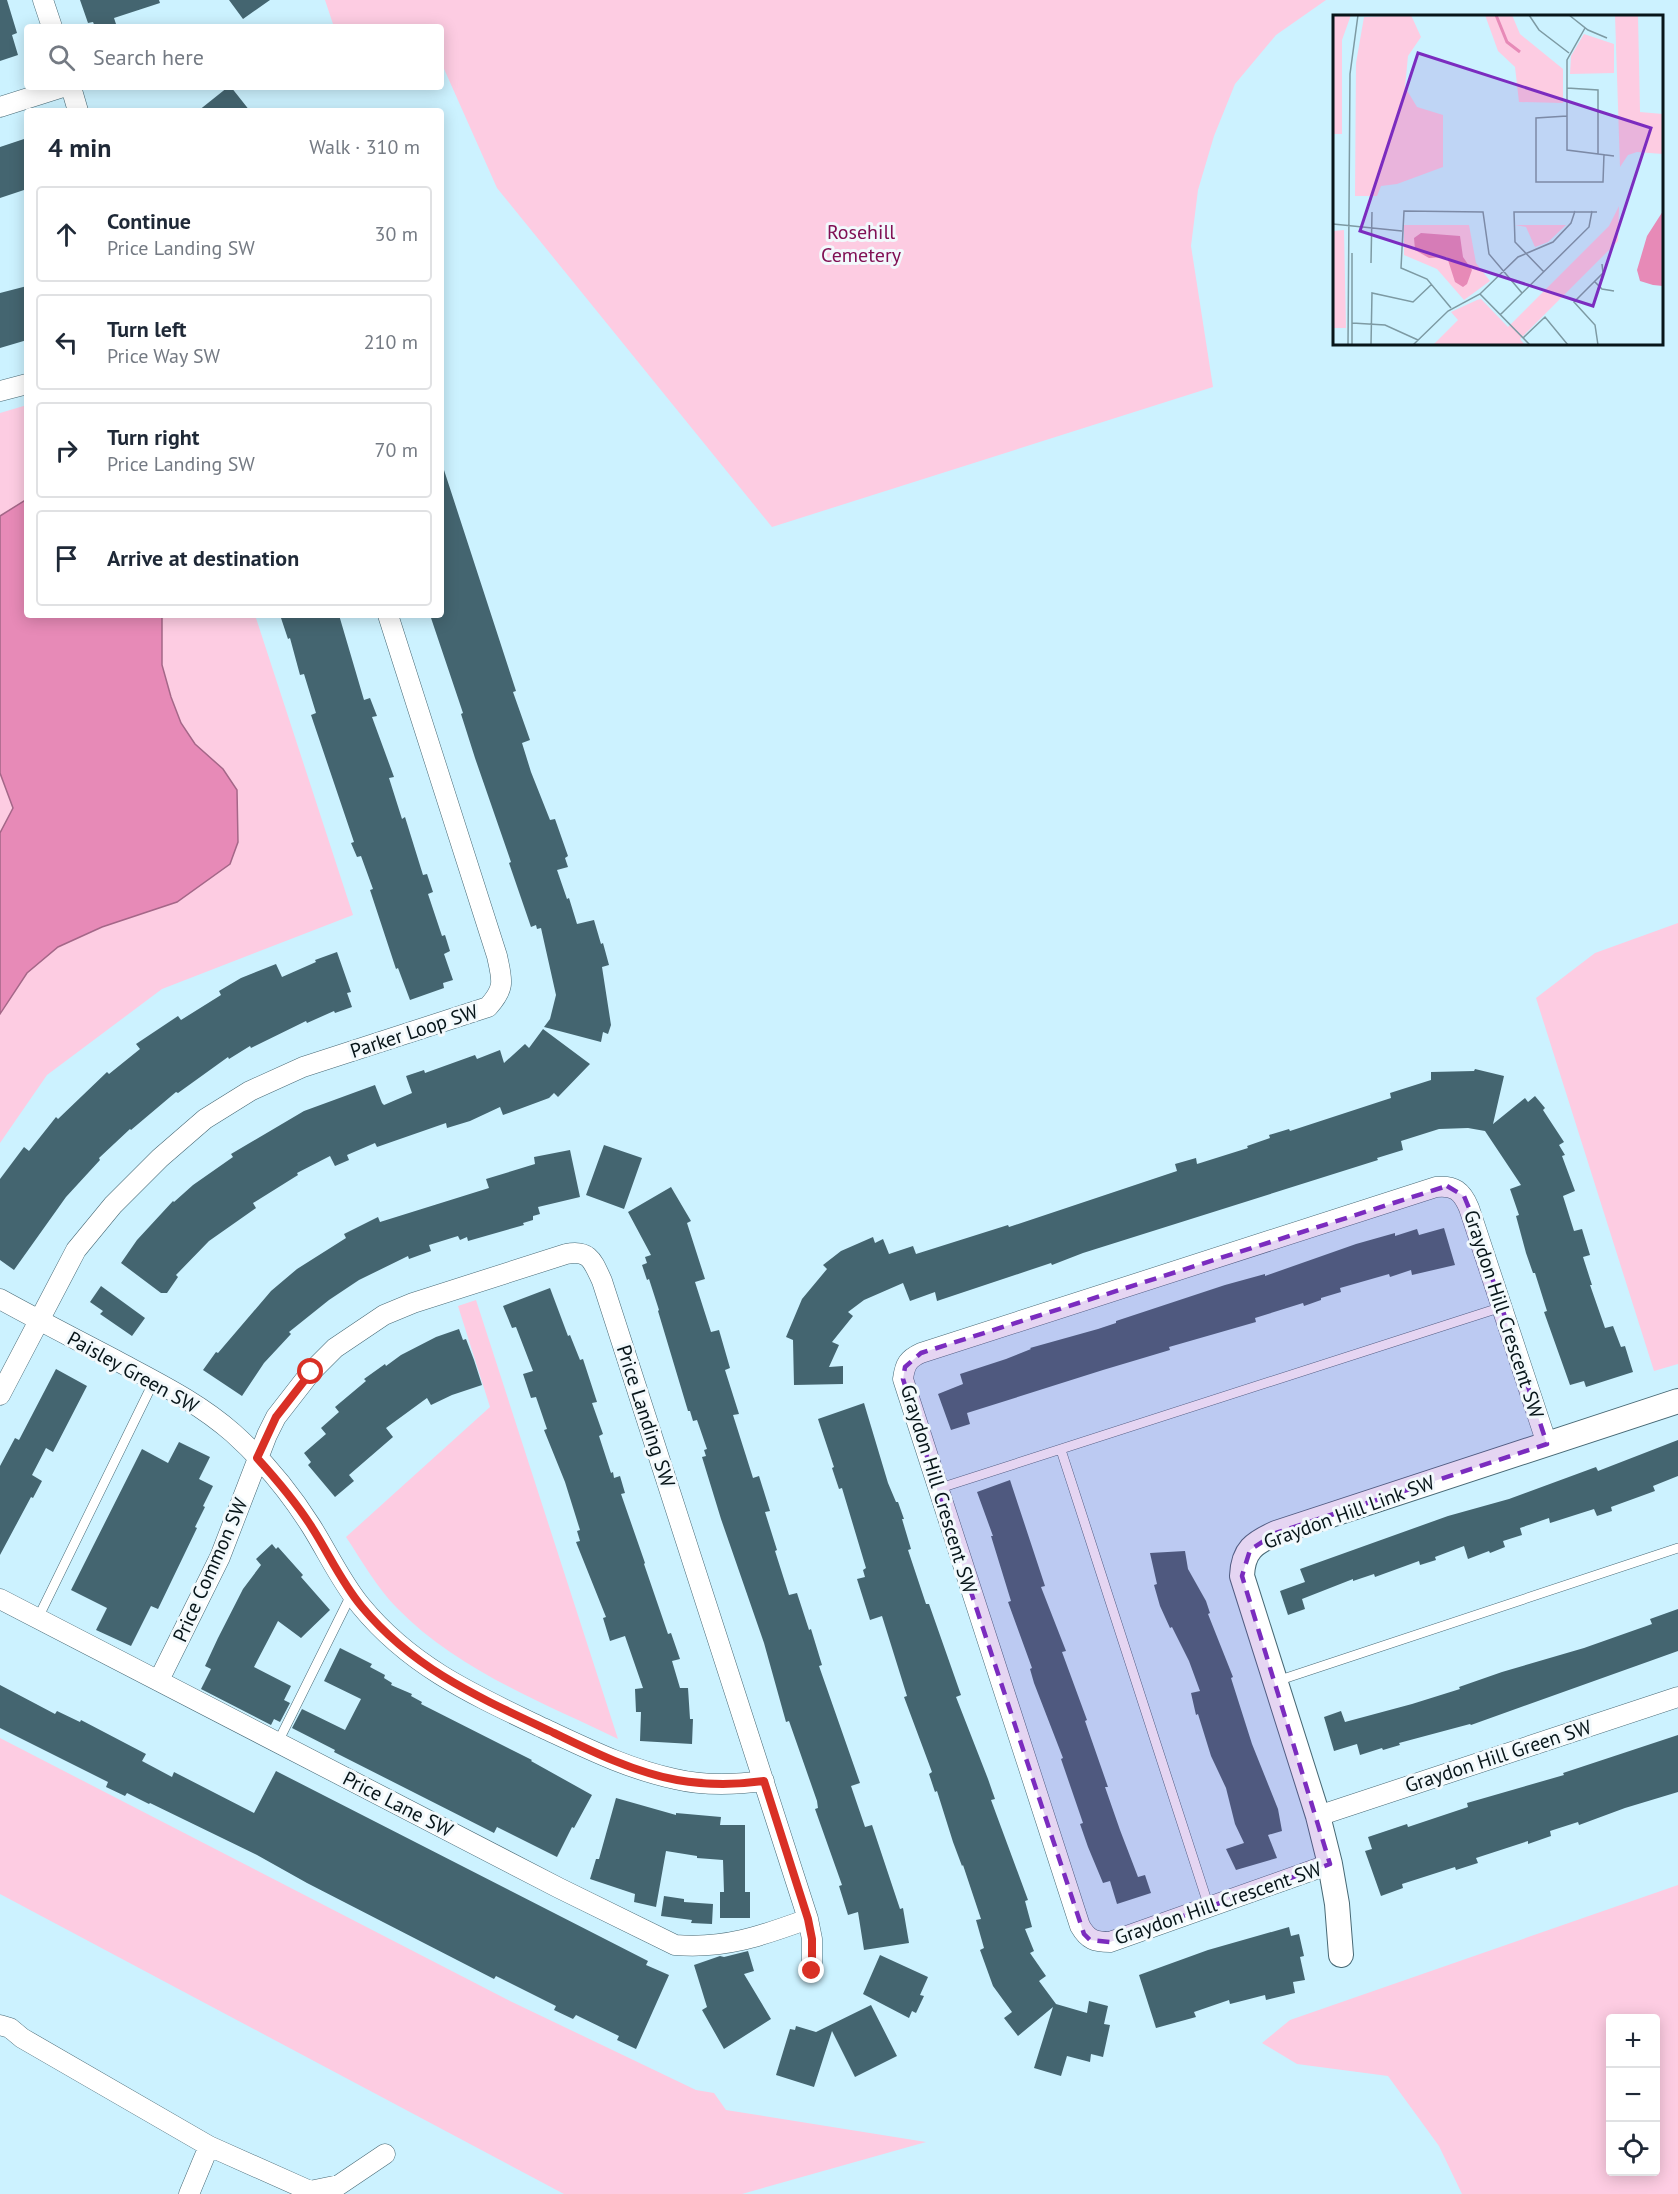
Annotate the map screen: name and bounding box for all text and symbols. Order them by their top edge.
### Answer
inset map [1333,15,1663,345]
search box [24,24,444,90]
icon: search [45,41,78,74]
text: Search here [93,43,204,71]
text: 4 min [48,131,111,164]
text: Walk · 310 m [309,134,420,160]
text: Continue [107,207,191,235]
icon: ahead [50,218,83,251]
park label: Rosehill Cemetery [821,219,902,268]
text: 30 m [375,221,418,247]
text: Price Landing SW [107,235,255,261]
text: Turn left [107,315,187,343]
icon: left [50,326,83,359]
text: 210 m [364,329,418,355]
text: Price Way SW [107,343,220,369]
text: Turn right [107,423,199,451]
icon: right [50,434,83,467]
text: 70 m [375,437,418,463]
text: Price Landing SW [107,451,255,477]
icon: arrive [50,542,83,575]
text: Arrive at destination [107,544,299,572]
street label: Parker Loop SW [347,998,482,1064]
street label: Graydon Hill Crescent SW [1458,1207,1550,1422]
street label: Paisley Green SW [63,1325,204,1419]
street label: Price Landing SW [611,1342,681,1491]
route start [297,1358,323,1384]
street label: Graydon Hill Crescent SW [895,1381,983,1597]
street label: Graydon Hill Link SW [1260,1469,1438,1555]
street label: Price Common SW [167,1494,254,1646]
street label: Graydon Hill Green SW [1402,1713,1595,1798]
street label: Price Lane SW [339,1765,458,1843]
street label: Graydon Hill Crescent SW [1111,1855,1325,1951]
route end [798,1957,824,1983]
map controls [1606,2014,1660,2176]
button: + [1606,2014,1660,2068]
button: − [1606,2068,1660,2122]
button: locate [1606,2122,1660,2176]

